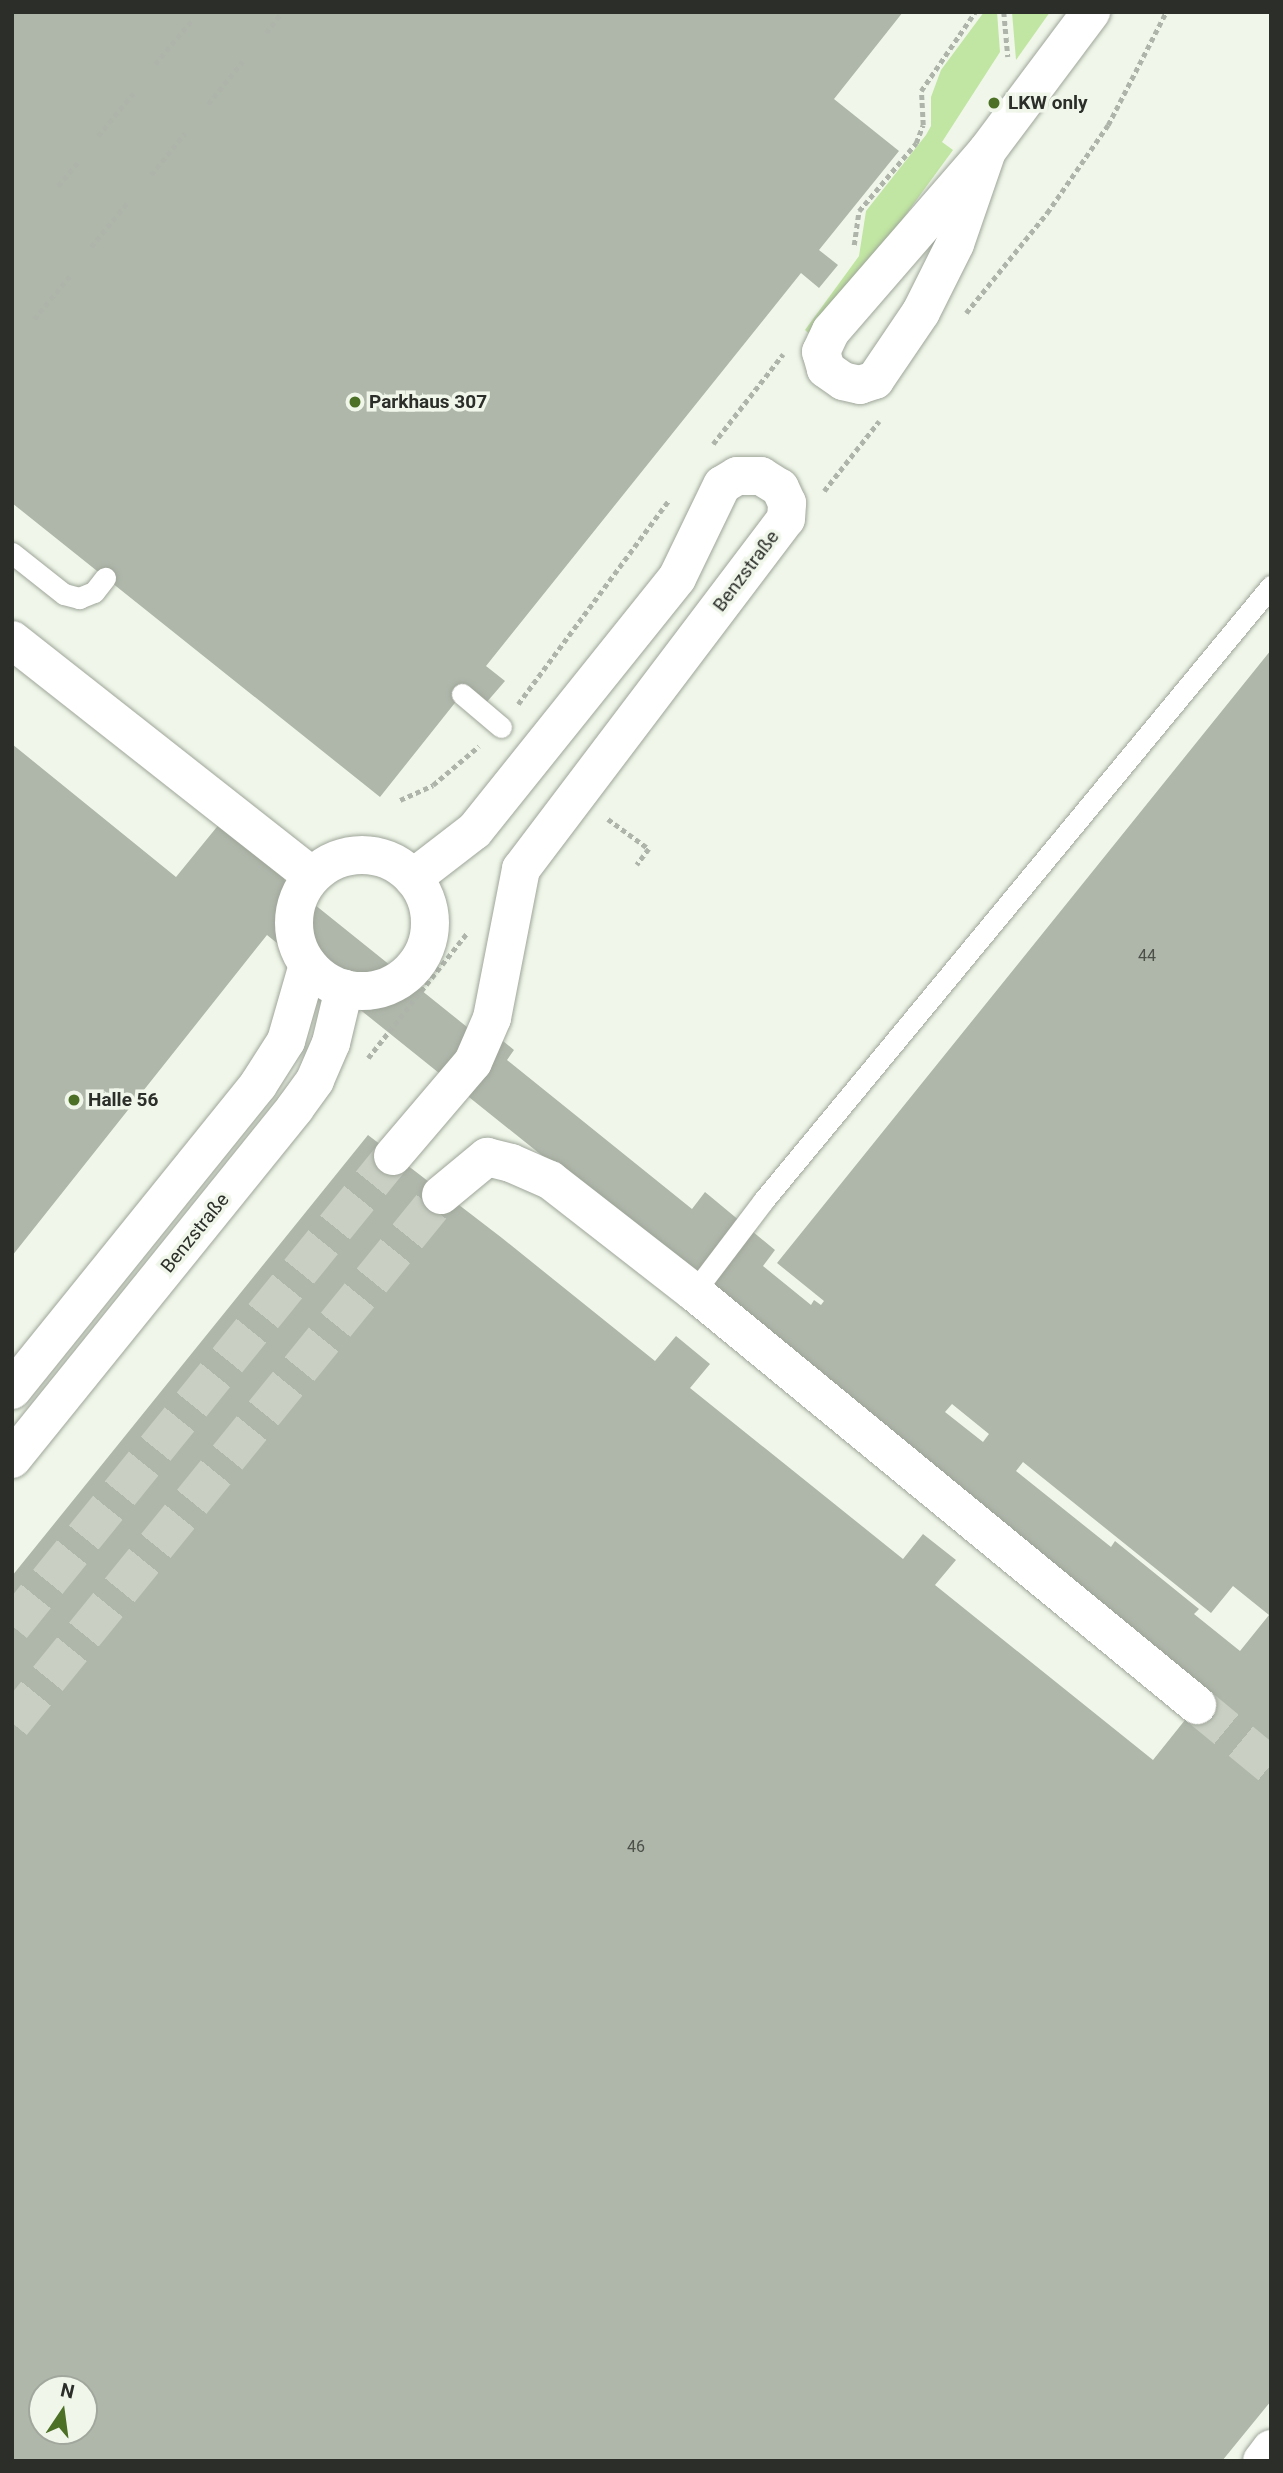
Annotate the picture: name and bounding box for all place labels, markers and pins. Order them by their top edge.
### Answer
place label: LKW only [1008,92,1088,114]
marker: LKW only [986,95,1002,111]
place label: Parkhaus 307 [369,391,487,413]
marker: Parkhaus 307 [347,394,363,410]
place label: Halle 56 [88,1089,158,1111]
marker: Halle 56 [66,1092,82,1108]

